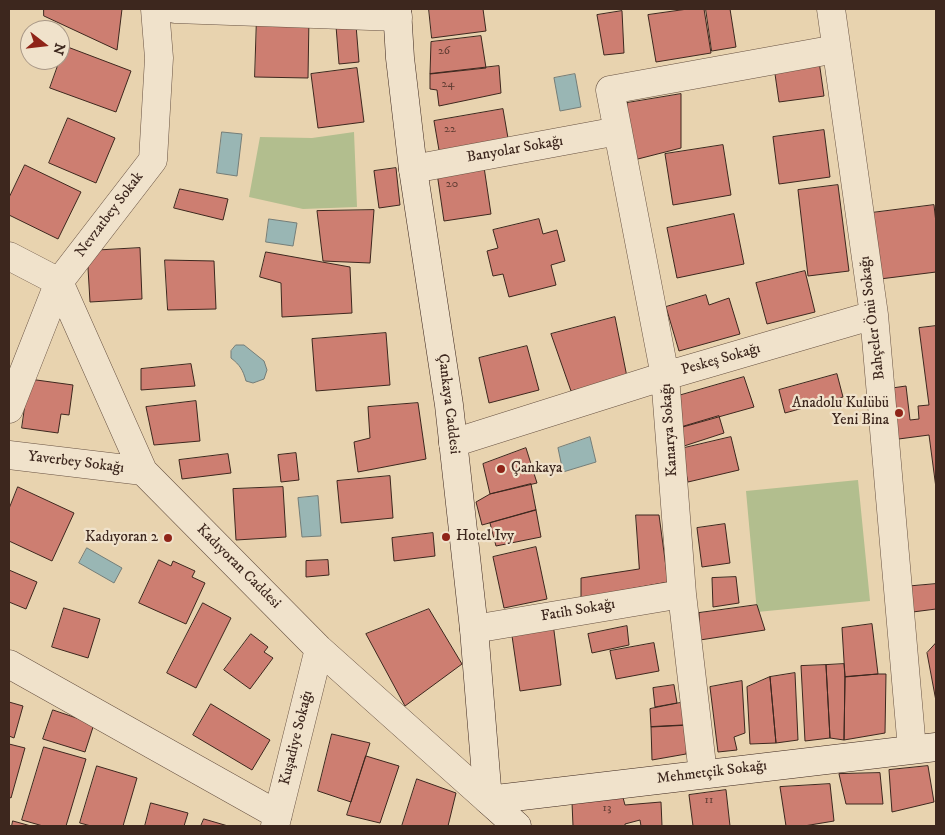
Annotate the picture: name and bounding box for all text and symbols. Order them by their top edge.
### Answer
north arrow [20,20,70,70]
text: N [48,41,69,57]
house number: 26 [438,45,450,59]
house number: 24 [442,78,454,92]
house number: 22 [444,123,456,137]
street label: Banyolar Sokağı [465,133,565,167]
street label: Nevzatbey Sokak [72,169,148,261]
house number: 20 [446,178,458,192]
street label: Bahçeler Önü Sokağı [856,255,890,381]
street label: Peskeş Sokağı [679,340,763,380]
street label: Çankaya Caddesi [433,353,463,455]
street label: Kanarya Sokağı [658,383,682,477]
place label: Anadolu Kulübü Yeni Bina [792,395,889,430]
marker: Anadolu Kulübü Yeni Bina [893,407,905,419]
street label: Yaverbey Sokağı [27,448,125,478]
place label: Çankaya [511,460,562,478]
marker: Çankaya [495,463,507,475]
street label: Kadıyoran Caddesi [192,521,284,613]
place label: Hotel Ivy [456,528,514,546]
place label: Kadıyoran 2 [85,529,158,547]
marker: Hotel Ivy [440,531,452,543]
marker: Kadıyoran 2 [162,532,174,544]
street label: Fatih Sokağı [540,596,616,626]
street label: Kuşadiye Sokağı [277,689,317,787]
street label: Mehmetçik Sokağı [656,757,768,789]
house number: 11 [705,794,713,808]
house number: 13 [603,802,611,816]

